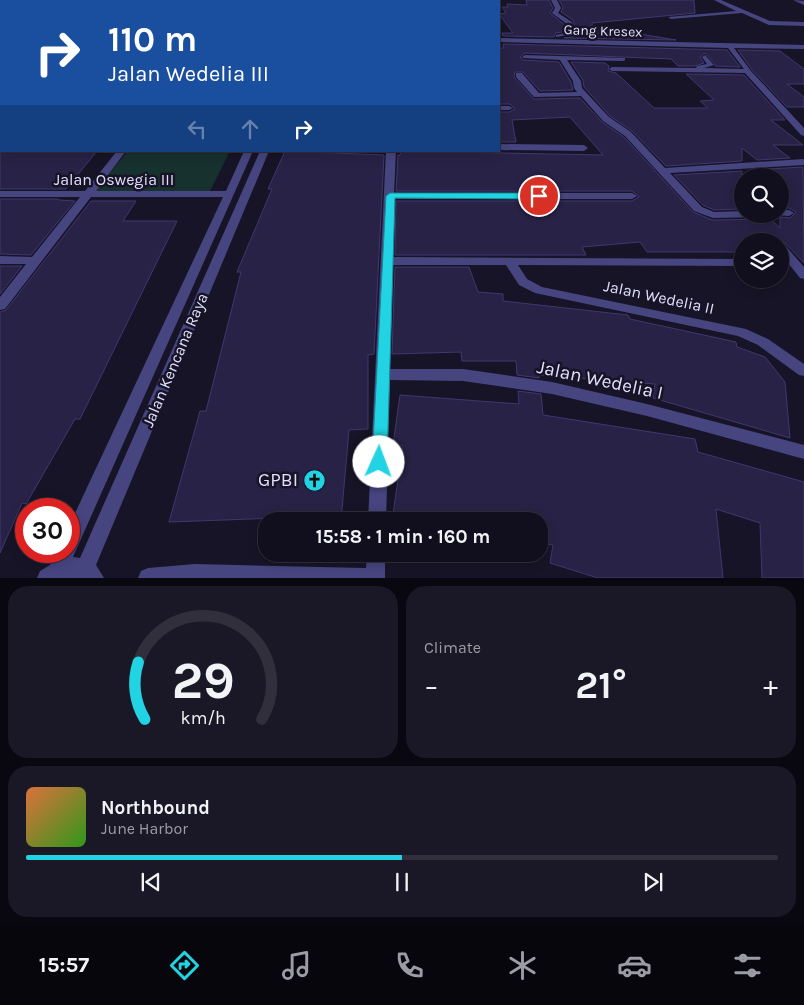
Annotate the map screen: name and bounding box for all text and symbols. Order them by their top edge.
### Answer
text: 110 m [108,19,197,60]
icon: right [25,20,90,85]
street label: Gang Kresex [563,21,643,41]
text: Jalan Wedelia III [108,61,269,87]
icon: left [183,115,211,143]
icon: ahead [236,115,264,143]
icon: right [289,115,317,143]
map controls [734,168,789,288]
button: search [734,168,789,223]
street label: Jalan Oswegia III [54,170,174,189]
pin [518,175,560,217]
icon: arrive [525,182,553,210]
button: layers [734,233,789,288]
street label: Jalan Wedelia II [602,276,716,318]
street label: Jalan Kencana Raya [138,290,212,430]
street label: Jalan Wedelia I [535,356,665,404]
position arrow [352,435,404,487]
church icon: GPBI [302,468,326,492]
place label: GPBI [258,469,298,491]
speed limit sign: 30 [15,498,80,563]
text: 15:58 · 1 min · 160 m [316,526,490,548]
text: Climate [424,638,481,657]
text: 29 [171,650,235,711]
text: 21° [575,663,627,708]
text: − [424,669,439,702]
text: + [763,669,778,702]
text: km/h [180,708,226,729]
text: Northbound [101,797,210,819]
text: June Harbor [101,819,188,838]
icon: previous [137,868,165,896]
icon: pause [388,868,416,896]
icon: next [639,868,667,896]
icon: directions [167,948,202,983]
icon: music [279,948,314,983]
icon: phone [392,948,427,983]
icon: climate [505,948,540,983]
icon: car [617,948,652,983]
icon: filters [730,948,765,983]
text: 15:57 [39,952,89,978]

